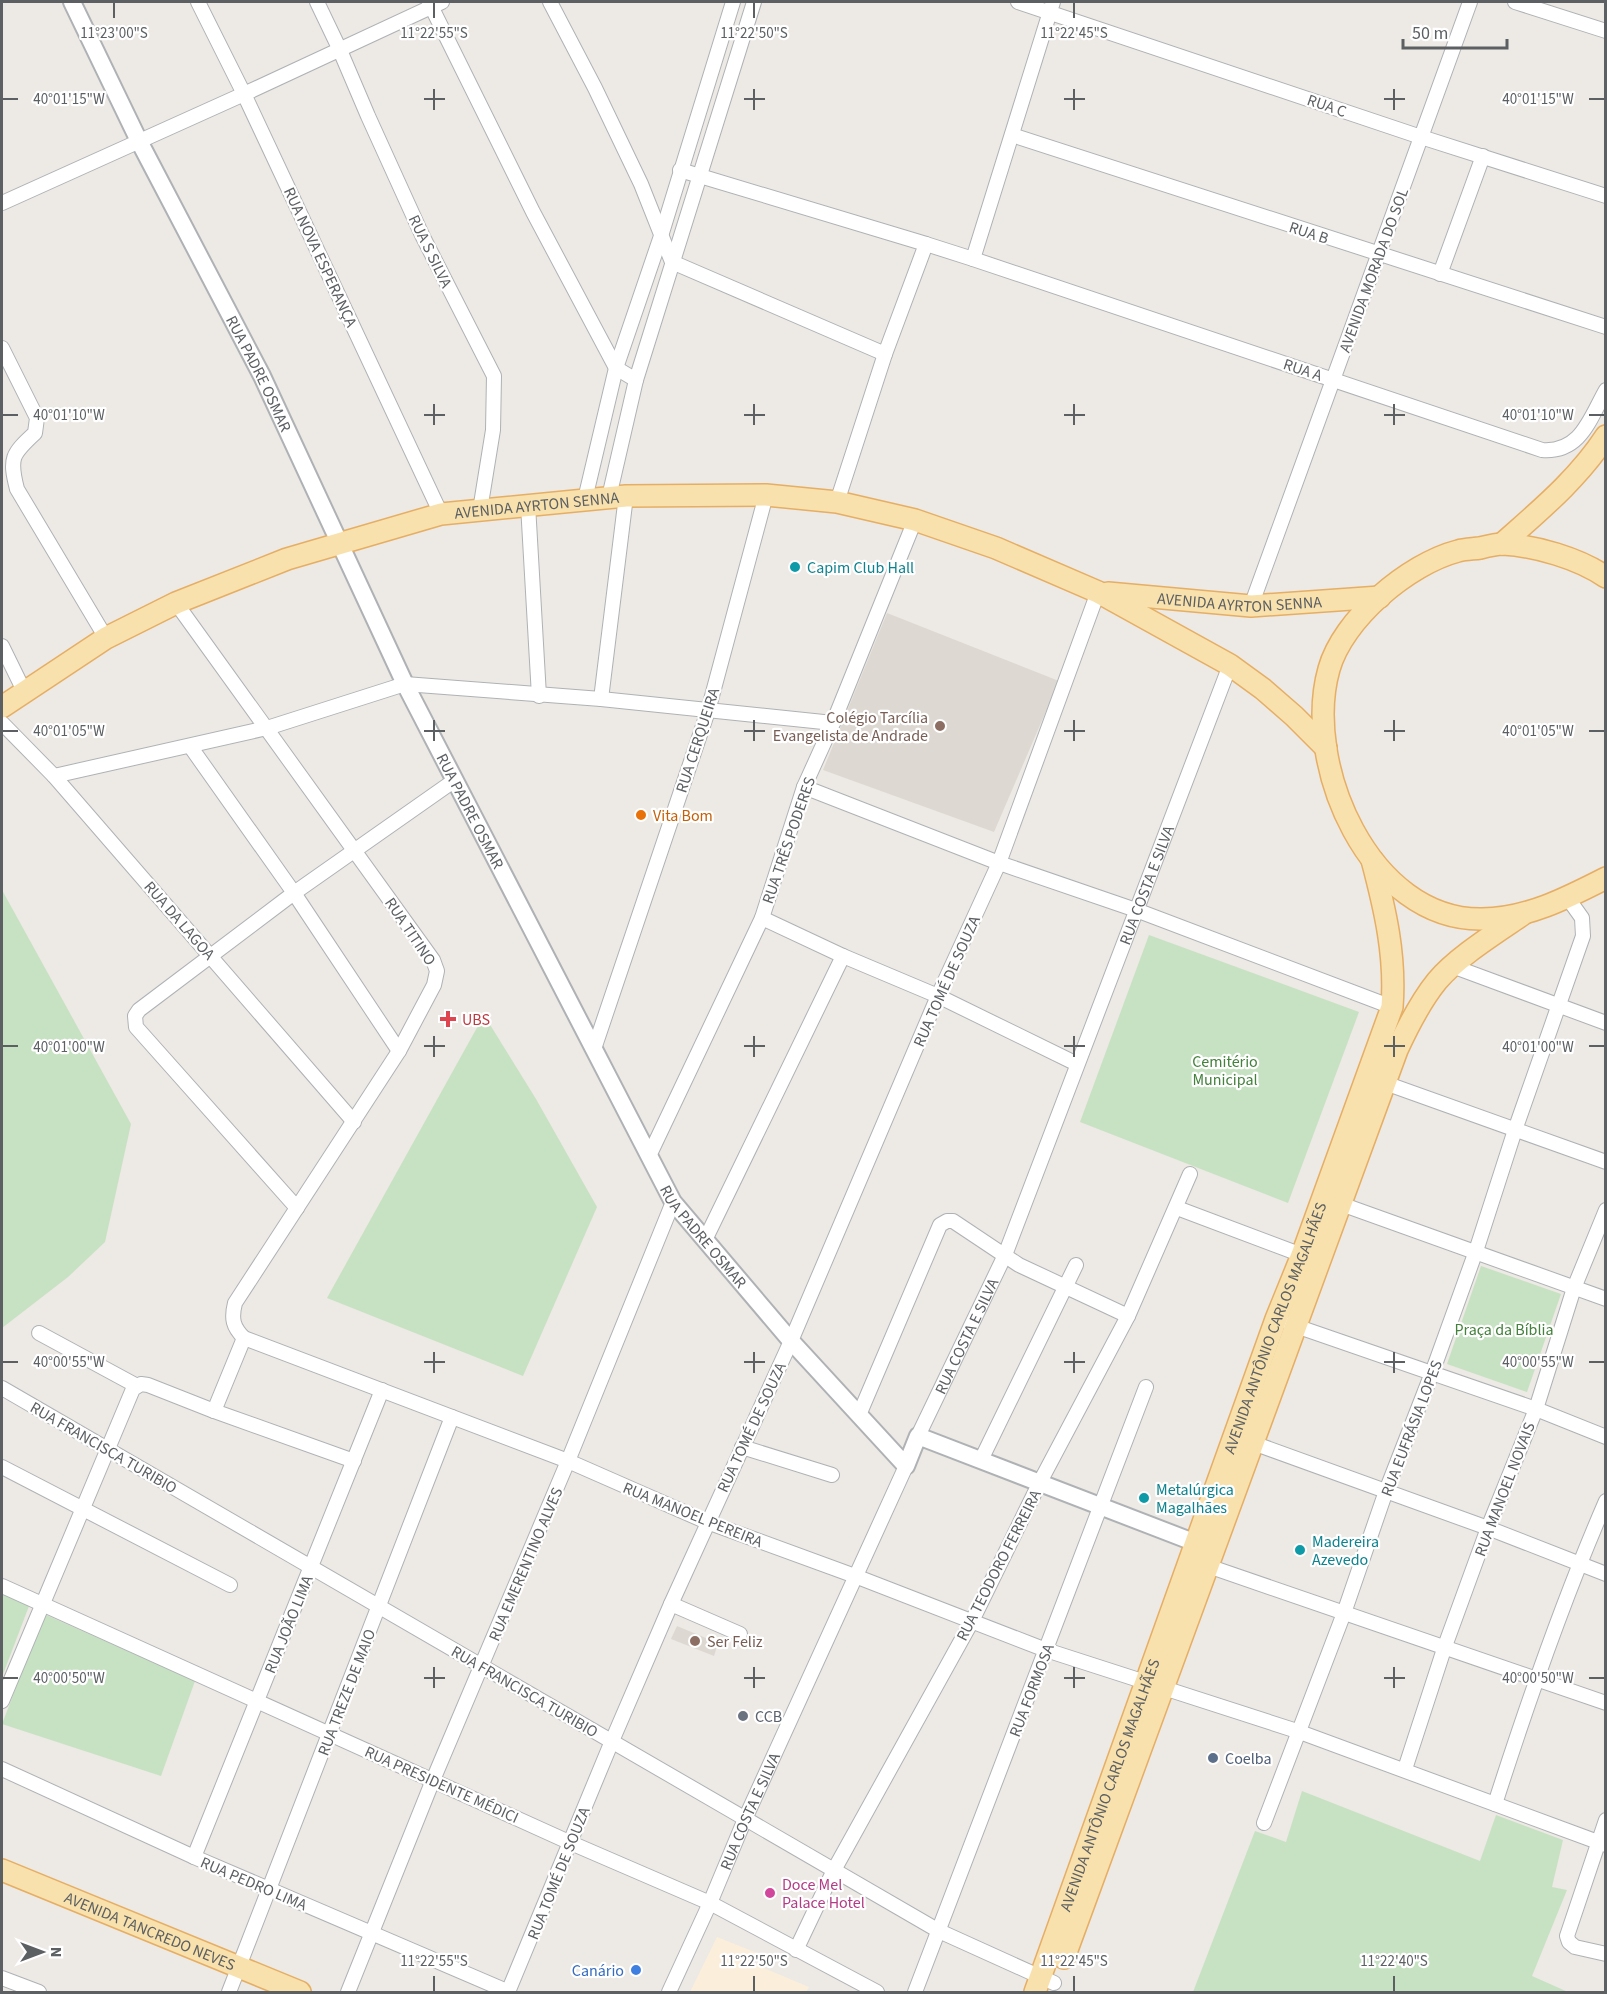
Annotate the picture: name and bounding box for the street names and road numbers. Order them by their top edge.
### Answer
street label: RUA C [1304,89,1349,123]
street label: RUA NOVA ESPERANÇA [278,184,362,331]
street label: AVENIDA MORADA DO SOL [1334,185,1414,356]
street label: RUA S SILVA [403,211,457,292]
street label: RUA B [1286,216,1331,250]
street label: RUA PADRE OSMAR [220,312,296,436]
street label: RUA A [1280,353,1325,387]
street label: AVENIDA AYRTON SENNA [453,487,620,525]
street label: AVENIDA AYRTON SENNA [1156,588,1323,618]
street label: RUA CERQUEIRA [671,685,725,796]
street label: RUA PADRE OSMAR [431,750,509,873]
street label: RUA TRÊS PODERES [757,774,821,907]
street label: RUA COSTA E SILVA [1114,822,1180,948]
street label: RUA DA LAGOA [139,876,220,965]
street label: RUA TITINO [379,893,441,970]
street label: RUA TOMÉ DE SOUZA [908,912,986,1050]
street label: RUA PADRE OSMAR [654,1181,751,1293]
street label: AVENIDA ANTÔNIO CARLOS MAGALHÃES [1219,1199,1332,1457]
street label: RUA COSTA E SILVA [930,1274,1004,1398]
street label: RUA EUFRÁSIA LOPES [1376,1357,1448,1500]
street label: RUA TOMÉ DE SOUZA [712,1358,792,1496]
street label: RUA FRANCISCA TURIBIO [26,1397,181,1499]
street label: RUA MANOEL NOVAIS [1469,1419,1541,1560]
street label: RUA MANOEL PEREIRA [620,1477,766,1553]
street label: RUA EMERENTINO ALVES [484,1484,568,1645]
street label: RUA TEODORO FERREIRA [951,1486,1047,1645]
street label: RUA JOÃO LIMA [259,1572,319,1677]
street label: RUA TREZE DE MAIO [313,1626,381,1759]
street label: RUA FORMOSA [1004,1640,1060,1740]
street label: RUA FRANCISCA TURIBIO [447,1641,602,1743]
street label: AVENIDA ANTÔNIO CARLOS MAGALHÃES [1055,1656,1165,1915]
street label: RUA PRESIDENTE MÉDICI [361,1741,522,1829]
street label: RUA COSTA E SILVA [715,1749,786,1874]
street label: RUA TOMÉ DE SOUZA [522,1803,596,1943]
street label: RUA PEDRO LIMA [197,1852,310,1916]
street label: AVENIDA TANCREDO NEVES [61,1887,238,1976]

